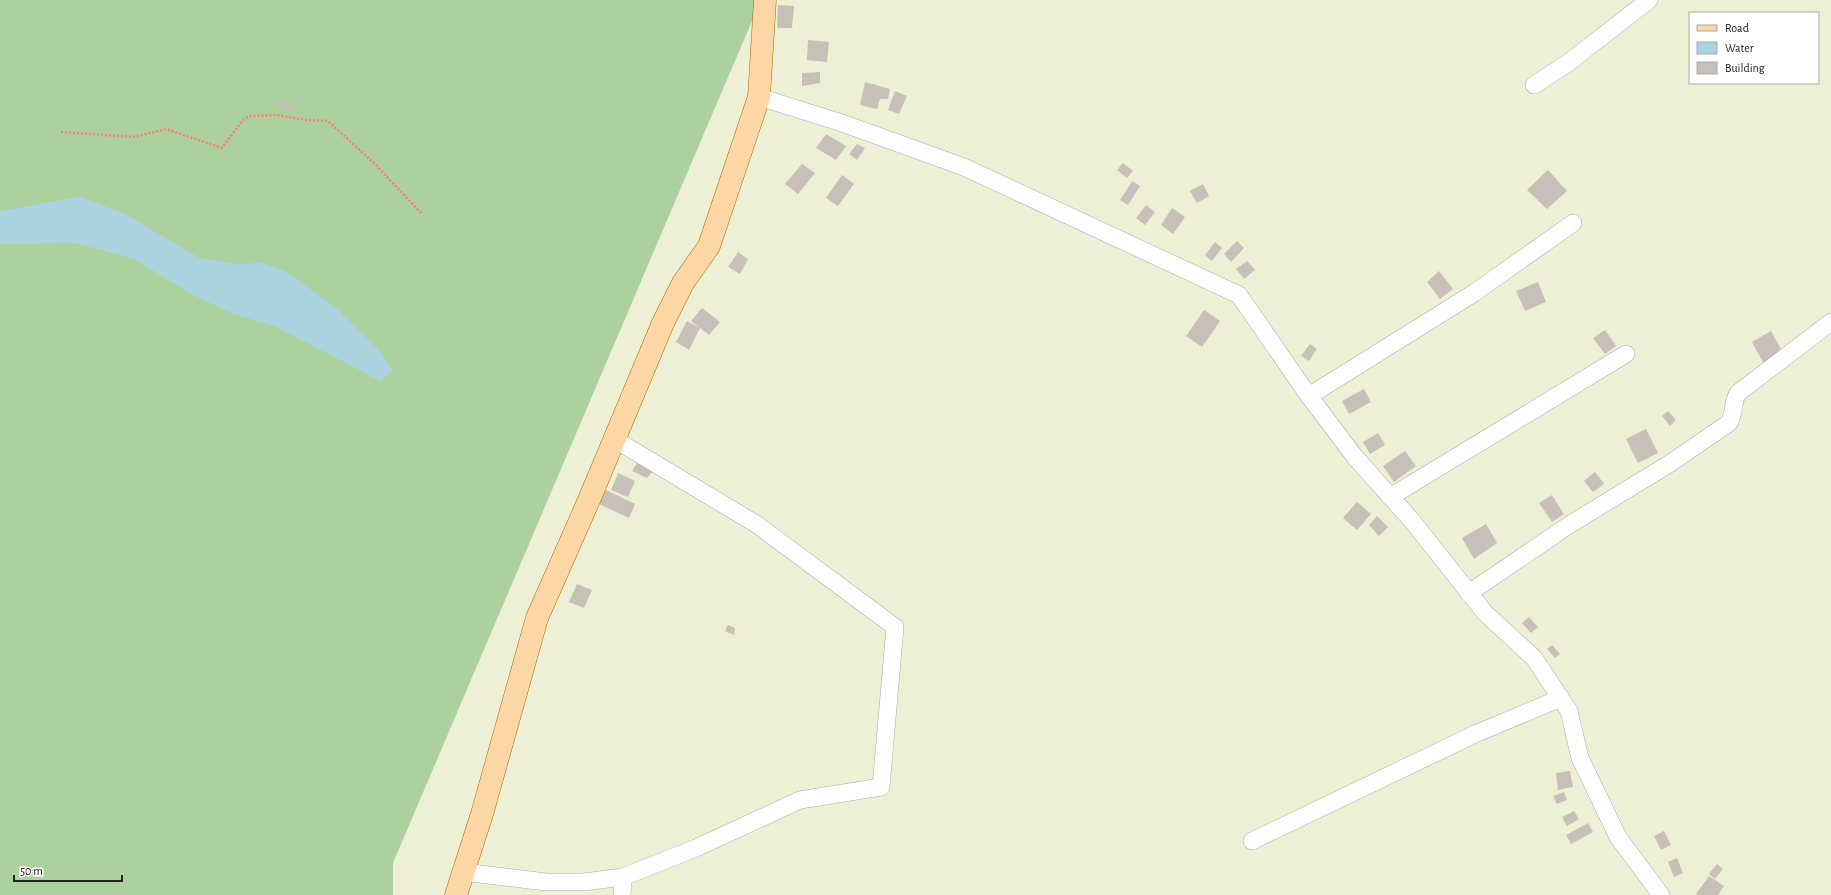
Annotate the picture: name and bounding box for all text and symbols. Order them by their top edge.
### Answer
legend [1689,12,1819,84]
text: Road [1725,22,1749,34]
text: Water [1725,42,1754,54]
text: Building [1725,62,1765,74]
scale bar [14,857,122,883]
text: 50 m [20,865,43,877]

